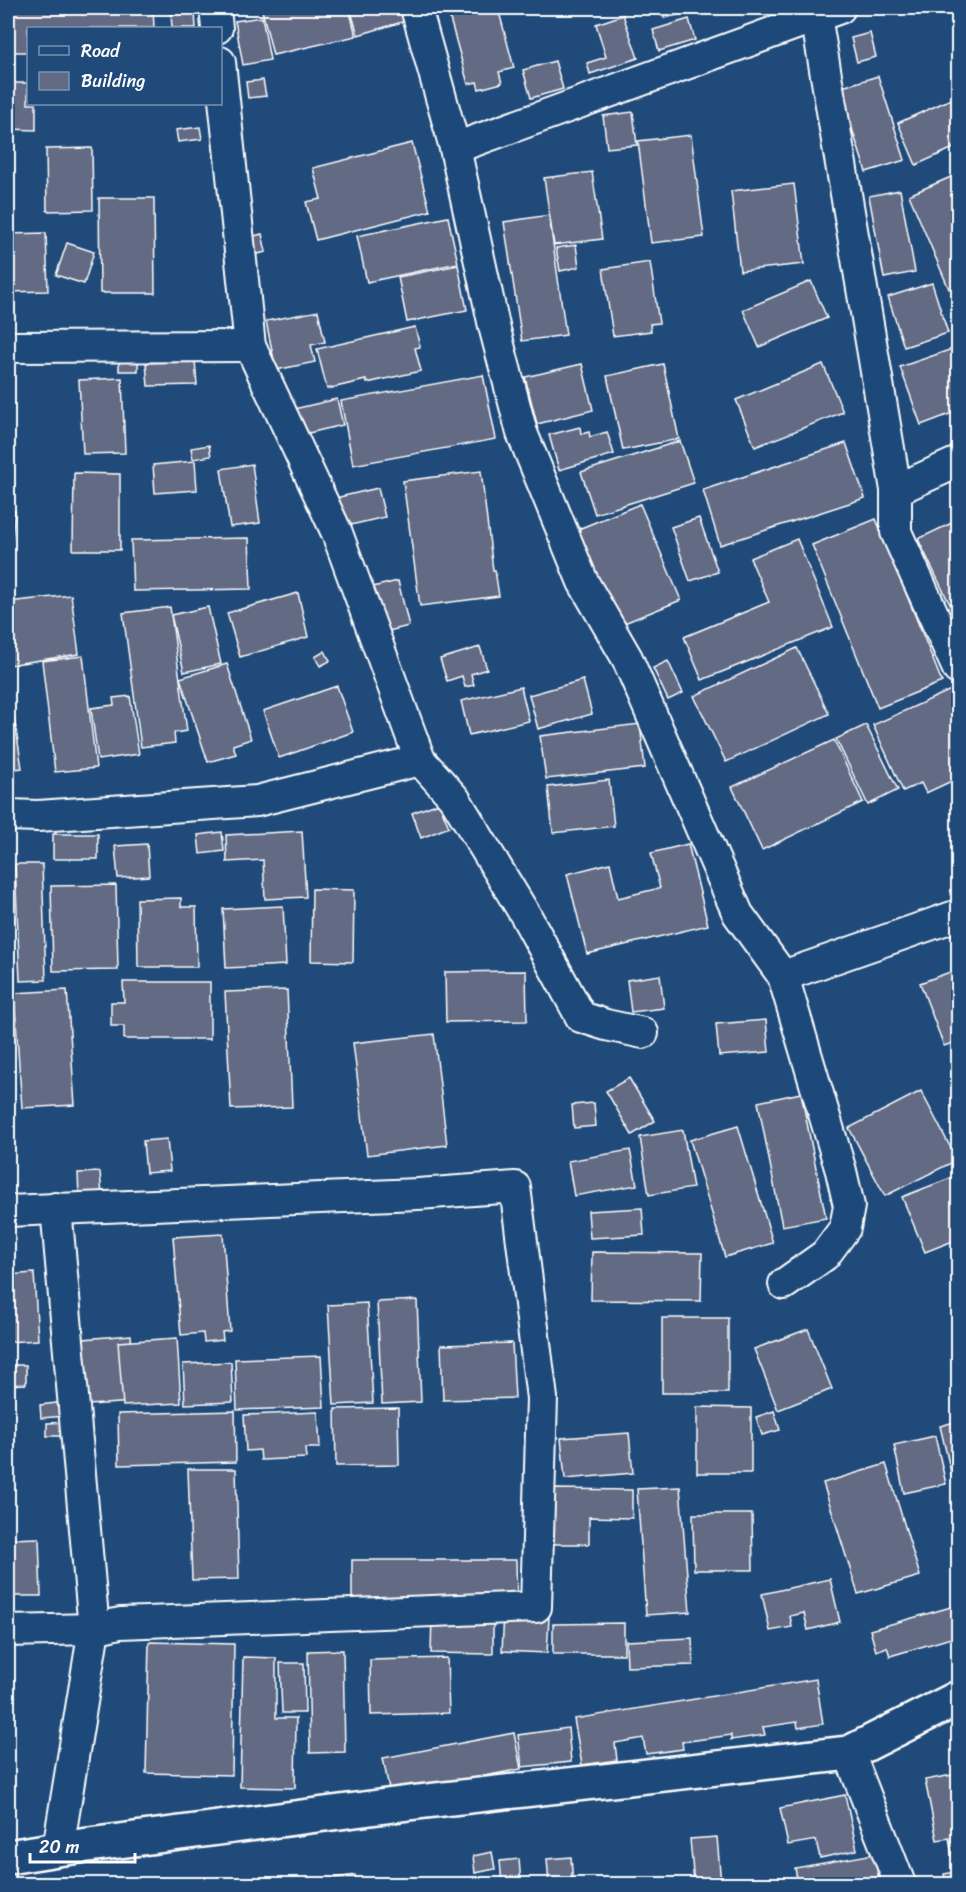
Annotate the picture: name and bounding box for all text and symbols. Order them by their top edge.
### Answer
legend [27,27,222,105]
text: Road [81,35,121,67]
text: Building [81,65,145,97]
scale bar [30,1826,135,1864]
text: 20 m [39,1831,79,1863]

